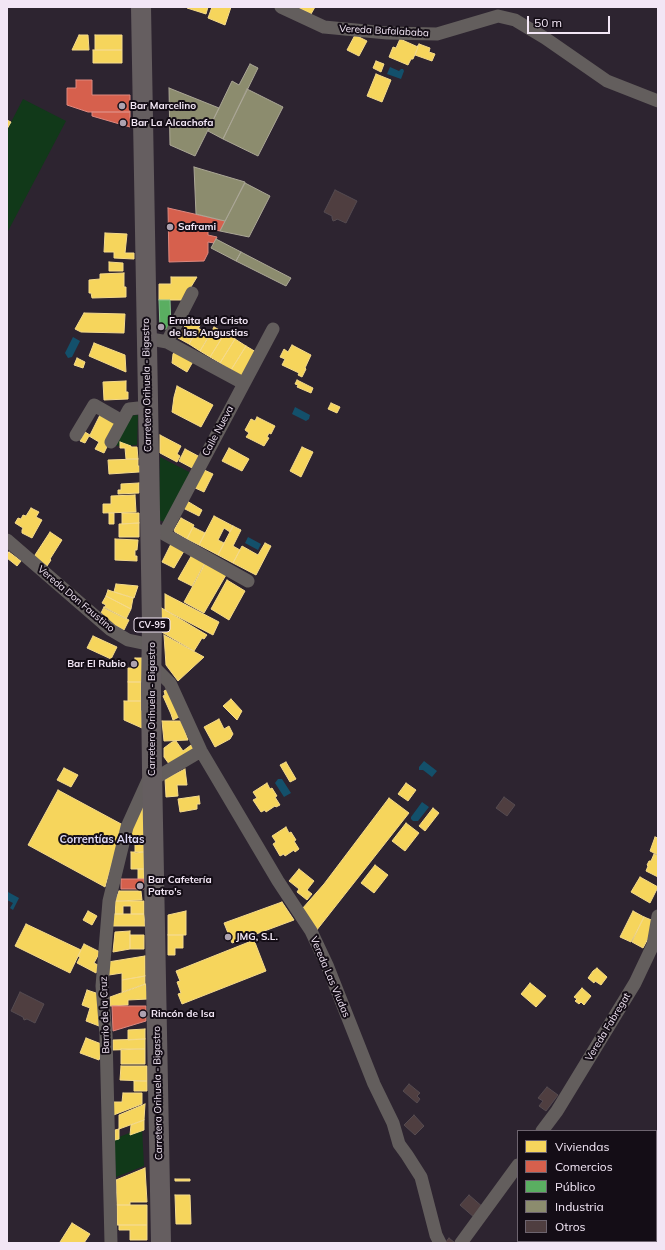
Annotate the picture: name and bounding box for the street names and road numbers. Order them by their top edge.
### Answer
street label: Vereda Bufalababa [339,23,429,39]
street label: Carretera Orihuela - Bigastro [140,318,154,452]
street label: Calle Nueva [200,404,236,458]
street label: Vereda Don Faustino [35,563,117,635]
road number: CV-95 [134,618,170,632]
street label: Carretera Orihuela - Bigastro [146,642,158,776]
street label: Vereda Las Viudas [308,935,352,1019]
street label: Barrio de la Cruz [98,976,112,1054]
street label: Vereda Fabregat [583,991,633,1063]
street label: Carretera Orihuela - Bigastro [151,1026,165,1160]

